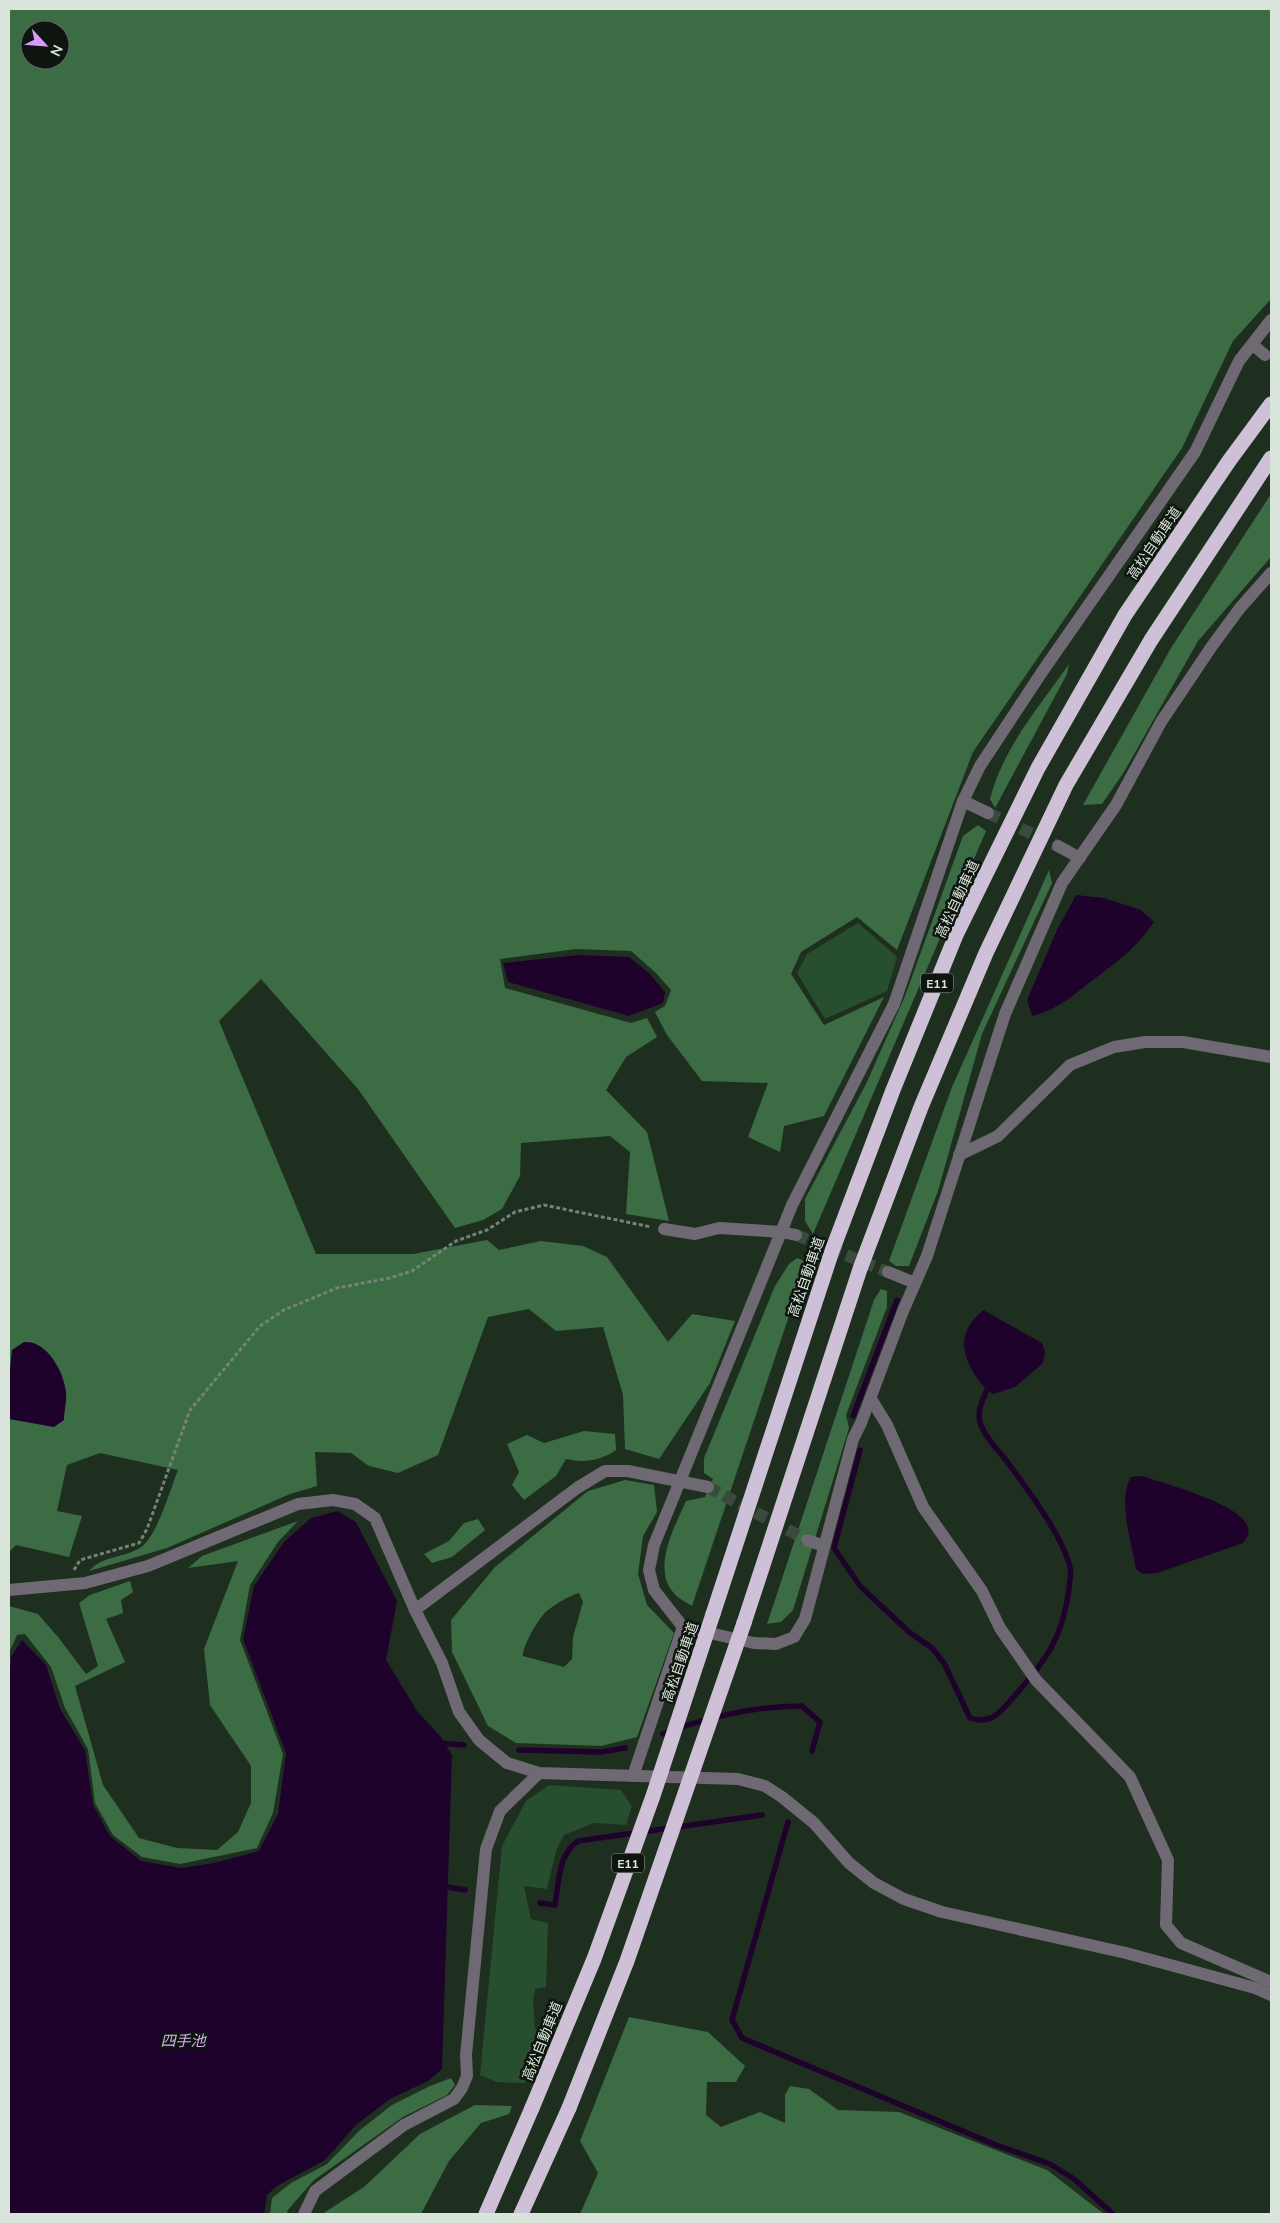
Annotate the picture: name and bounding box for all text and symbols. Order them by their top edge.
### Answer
north arrow [20,20,70,70]
text: N [46,42,67,59]
street label: 高松自動車道 [1123,503,1185,583]
street label: 高松自動車道 [931,857,983,941]
road number: E11 [921,974,953,992]
street label: 高松自動車道 [784,1234,828,1320]
street label: 高松自動車道 [658,1619,702,1705]
road number: E11 [612,1854,644,1872]
street label: 高松自動車道 [518,1999,566,2083]
water label: 四手池 [160,2031,207,2050]

